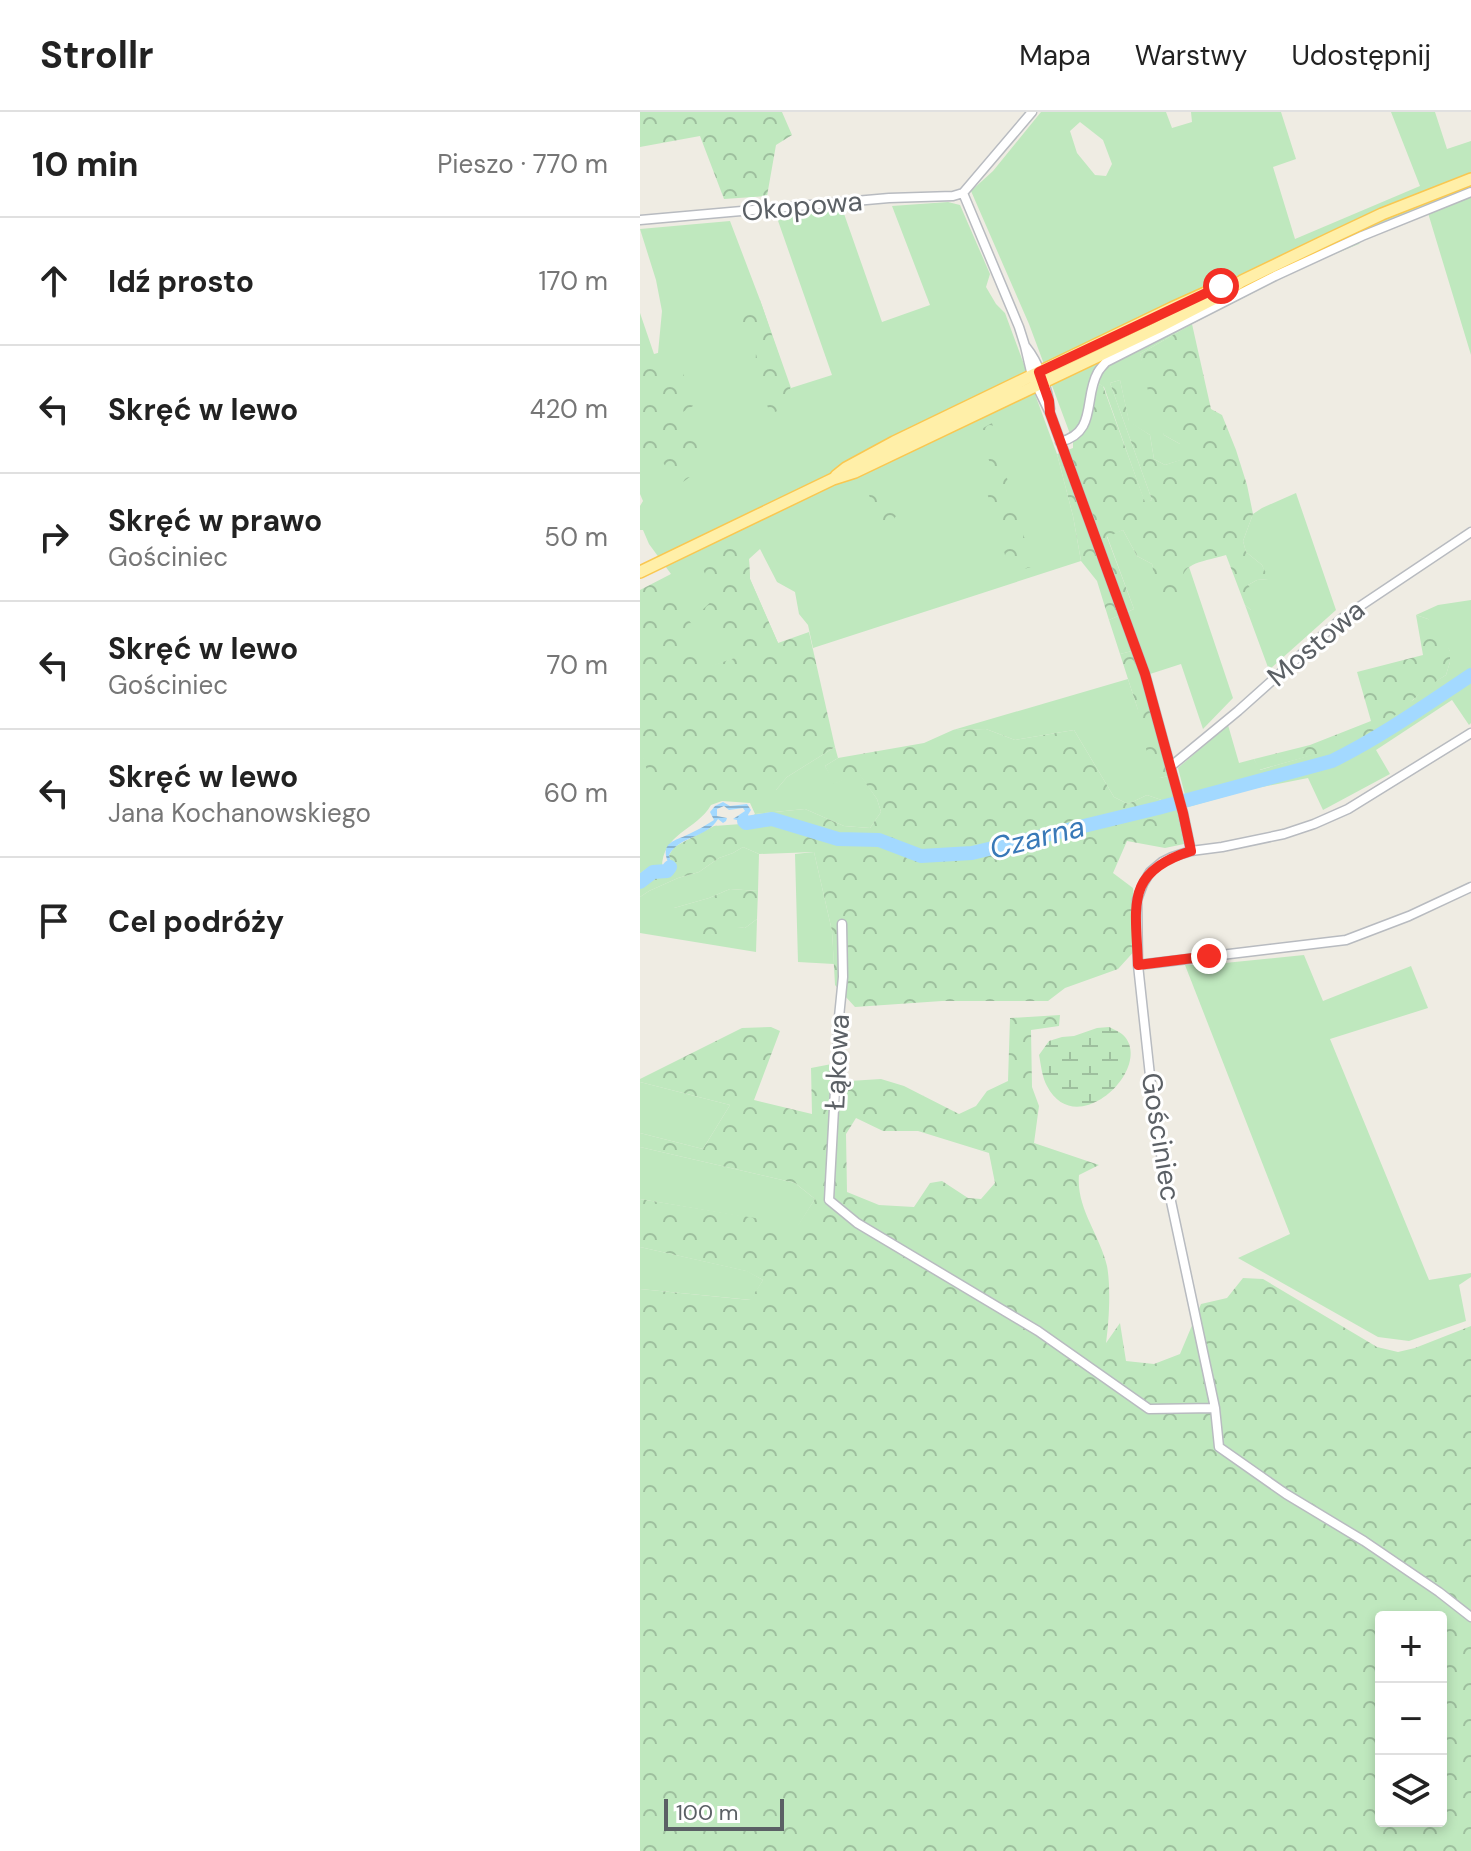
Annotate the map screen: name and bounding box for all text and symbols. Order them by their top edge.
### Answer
text: Strollr [40,30,154,80]
text: Mapa [1019,37,1091,74]
text: Warstwy [1135,37,1247,74]
text: Udostępnij [1291,37,1431,74]
text: 10 min [32,142,139,187]
text: Pieszo · 770 m [437,147,608,181]
street label: Okopowa [740,182,864,230]
icon: ahead [32,259,76,303]
text: Idź prosto [108,262,254,301]
text: 170 m [539,264,608,298]
route start [1203,268,1239,304]
icon: left [32,387,76,431]
text: Skręć w lewo [108,390,298,429]
text: 420 m [530,392,608,426]
text: Skręć w prawo [108,501,322,540]
icon: right [32,515,76,559]
text: 50 m [544,520,608,554]
text: Gościniec [108,540,228,574]
street label: Mostowa [1260,591,1372,695]
text: Skręć w lewo [108,629,298,668]
icon: left [32,643,76,687]
text: 70 m [547,648,608,682]
text: Gościniec [108,668,228,702]
text: Skręć w lewo [108,757,298,796]
icon: left [32,771,76,815]
text: 60 m [544,776,608,810]
text: Jana Kochanowskiego [108,796,371,830]
water label: Czarna [985,806,1089,868]
icon: arrive [32,899,76,943]
text: Cel podróży [108,902,284,941]
route end [1191,938,1227,974]
street label: Łąkowa [816,1013,858,1111]
street label: Gościniec [1133,1070,1189,1204]
map controls [1375,1611,1447,1827]
button: + [1375,1611,1447,1683]
button: − [1375,1683,1447,1755]
button: layers [1375,1755,1447,1827]
scale bar [664,1795,784,1831]
text: 100 m [676,1798,738,1827]

